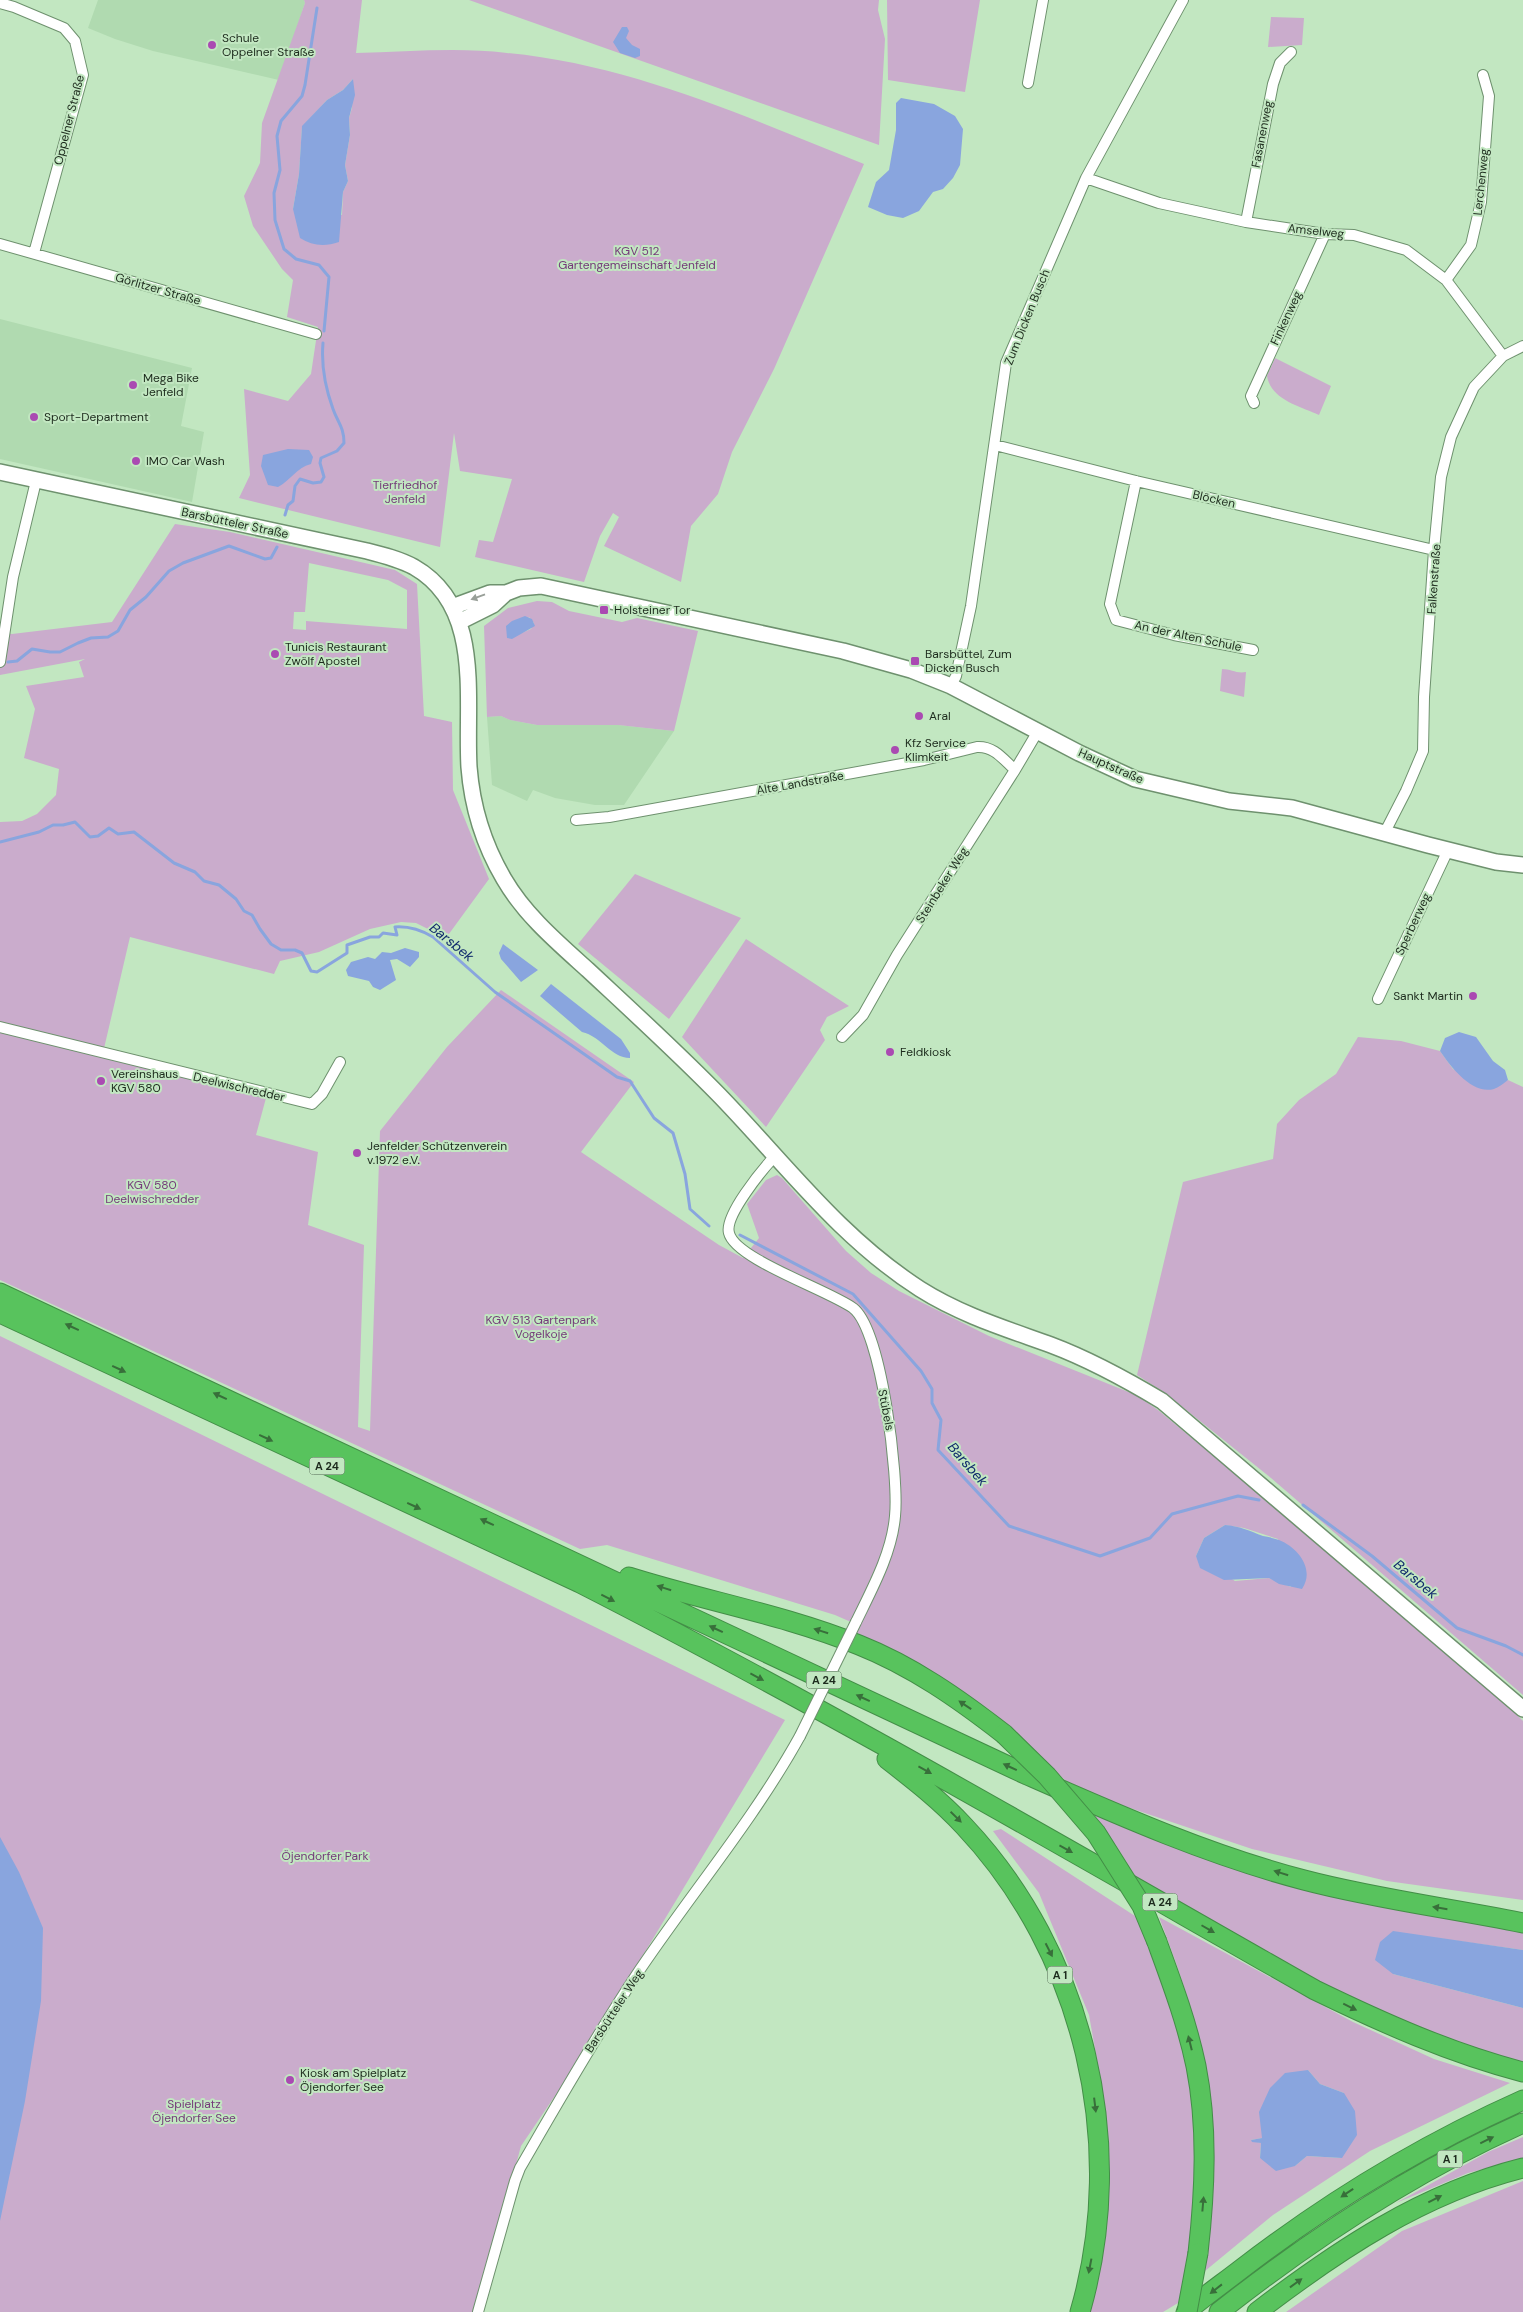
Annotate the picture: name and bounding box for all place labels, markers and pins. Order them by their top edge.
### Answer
place label: Schule Oppelner Straße [222,30,315,60]
marker: Schule Oppelner Straße [206,39,218,51]
place label: Mega Bike Jenfeld [143,370,199,400]
marker: Mega Bike Jenfeld [127,379,139,391]
place label: Sport-Department [44,409,149,425]
marker: Sport-Department [28,411,40,423]
place label: IMO Car Wash [146,453,225,469]
marker: IMO Car Wash [130,455,142,467]
place label: Holsteiner Tor [614,602,691,618]
marker: Holsteiner Tor [598,604,610,616]
place label: Tunicis Restaurant Zwölf Apostel [285,639,387,669]
place label: Barsbüttel, Zum Dicken Busch [925,646,1012,676]
marker: Tunicis Restaurant Zwölf Apostel [269,648,281,660]
marker: Barsbüttel, Zum Dicken Busch [909,655,921,667]
place label: Aral [929,708,951,724]
marker: Aral [913,710,925,722]
place label: Kfz Service Klimkeit [905,735,966,765]
marker: Kfz Service Klimkeit [889,744,901,756]
place label: Sankt Martin [1393,988,1463,1004]
marker: Sankt Martin [1467,990,1479,1002]
place label: Feldkiosk [900,1044,951,1060]
marker: Feldkiosk [884,1046,896,1058]
place label: Vereinshaus KGV 580 [111,1066,178,1096]
marker: Vereinshaus KGV 580 [95,1075,107,1087]
place label: Jenfelder Schützenverein v.1972 e.V. [367,1138,507,1168]
marker: Jenfelder Schützenverein v.1972 e.V. [351,1147,363,1159]
place label: Kiosk am Spielplatz Öjendorfer See [300,2065,406,2095]
marker: Kiosk am Spielplatz Öjendorfer See [284,2074,296,2086]

